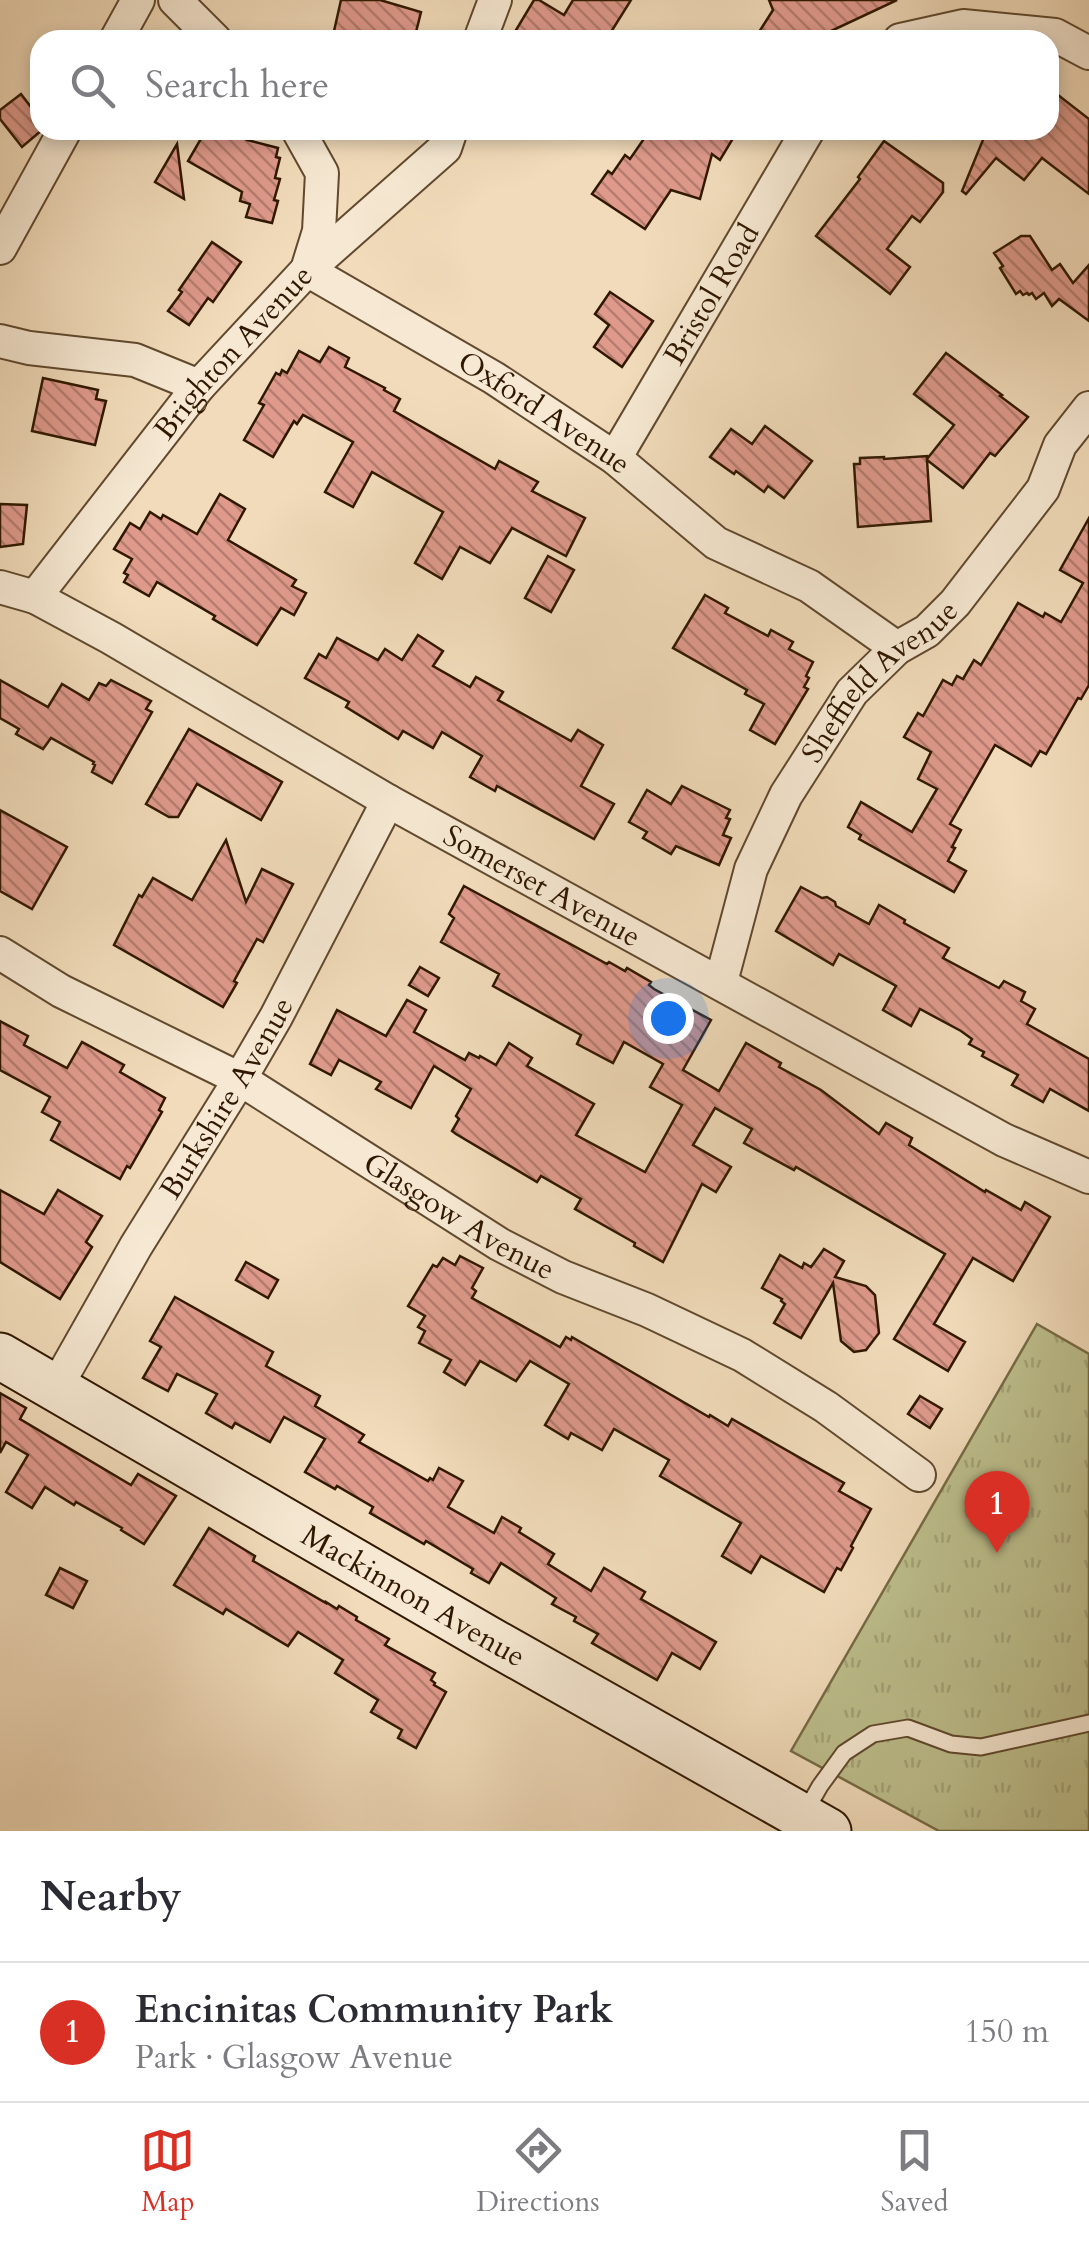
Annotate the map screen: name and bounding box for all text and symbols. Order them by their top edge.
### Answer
search box [30,30,1059,140]
icon: search [65,58,120,113]
text: Search here [145,59,329,111]
street label: Bristol Road [654,216,769,373]
street label: Brighton Avenue [145,256,322,449]
street label: Oxford Avenue [450,342,639,484]
street label: Sheffield Avenue [792,591,968,771]
street label: Somerset Avenue [436,815,648,957]
street label: Burkshire Avenue [150,990,304,1207]
your location [643,993,694,1044]
street label: Glasgow Avenue [355,1143,562,1290]
pin: 1 [964,1470,1030,1553]
street label: Mackinnon Avenue [294,1515,533,1677]
text: Nearby [40,1868,182,1925]
text: Encinitas Community Park [135,1984,613,2036]
text: 1 [64,2010,81,2054]
text: 150 m [964,2010,1049,2054]
text: Park · Glasgow Avenue [135,2036,453,2080]
tab: Map [140,2123,195,2221]
tab: Directions [476,2123,600,2221]
tab: Saved [881,2123,949,2221]

